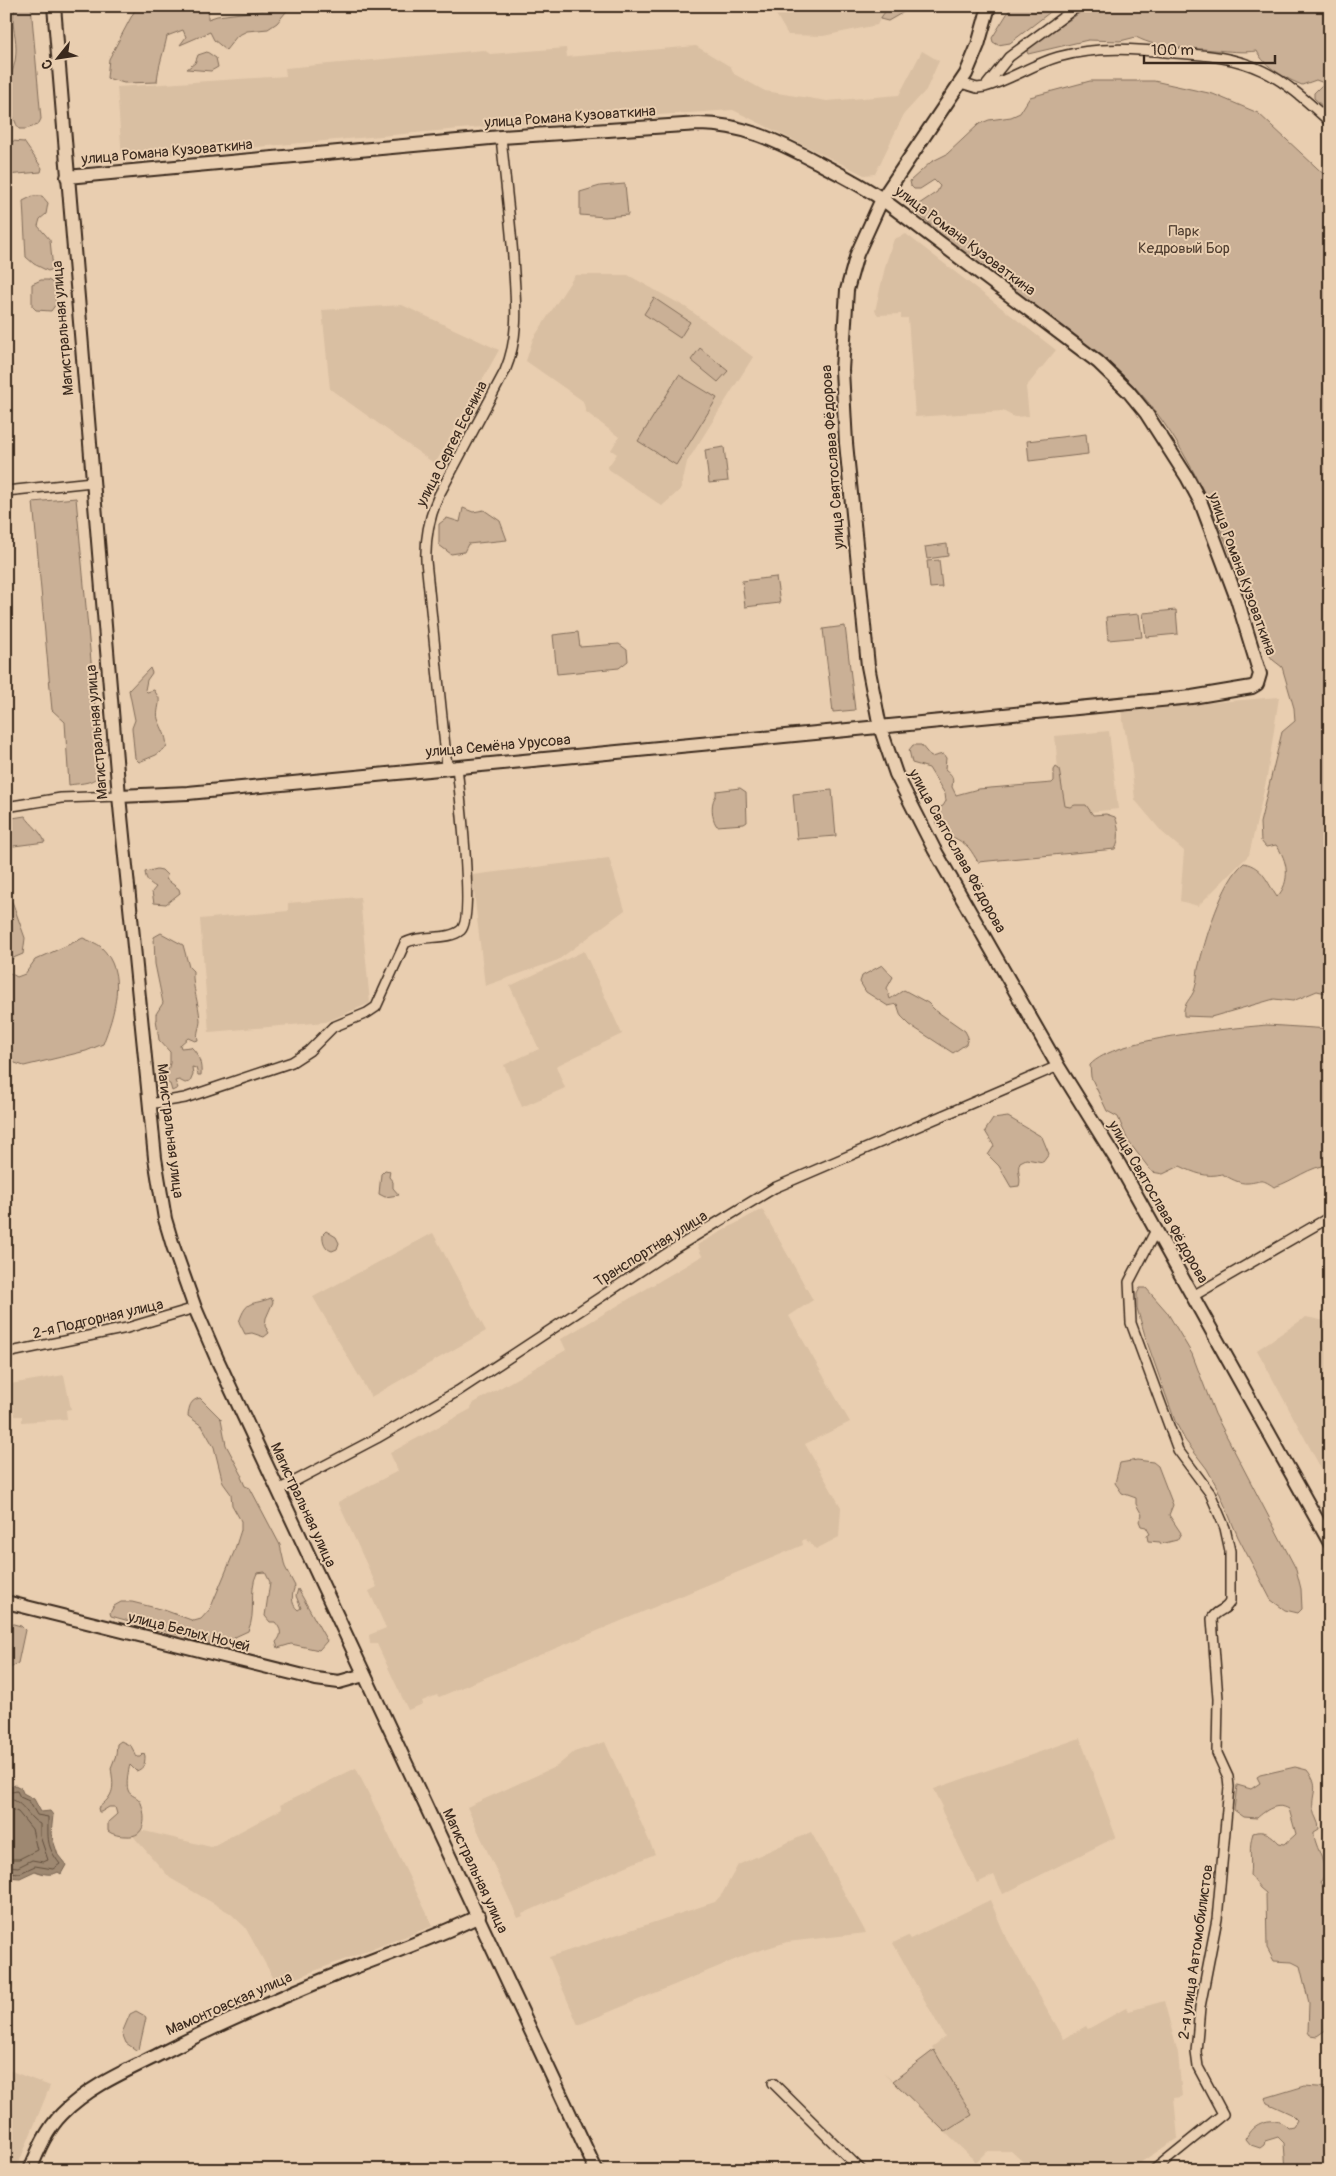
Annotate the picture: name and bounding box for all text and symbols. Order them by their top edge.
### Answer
north arrow [32,32,82,82]
scale bar [1144,32,1275,64]
text: 100 m [1151,41,1194,60]
text: С [37,56,57,72]
street label: улица Романа Кузоваткина [483,102,656,133]
street label: улица Романа Кузоваткина [80,135,253,169]
street label: улица Романа Кузоваткина [890,181,1039,300]
park label: Парк Кедровый Бор [1138,222,1230,258]
street label: Магистральная улица [48,260,78,396]
street label: улица Святослава Фёдорова [817,364,849,551]
street label: улица Сергея Есенина [412,378,492,511]
street label: улица Романа Кузоваткина [1203,489,1280,658]
street label: Магистральная улица [82,664,112,800]
street label: улица Семёна Урусова [424,730,571,762]
street label: улица Святослава Фёдорова [903,765,1010,936]
street label: Магистральная улица [152,1063,188,1199]
street label: улица Святослава Фёдорова [1103,1116,1212,1287]
street label: Транспортная улица [591,1207,711,1291]
street label: 2-я Подгорная улица [31,1295,165,1343]
street label: Магистральная улица [266,1440,340,1570]
street label: улица Белых Ночей [125,1607,252,1656]
street label: Магистральная улица [438,1806,512,1936]
street label: 2-я улица Автомобилистов [1174,1863,1218,2041]
street label: Мамонтовская улица [163,1968,295,2040]

